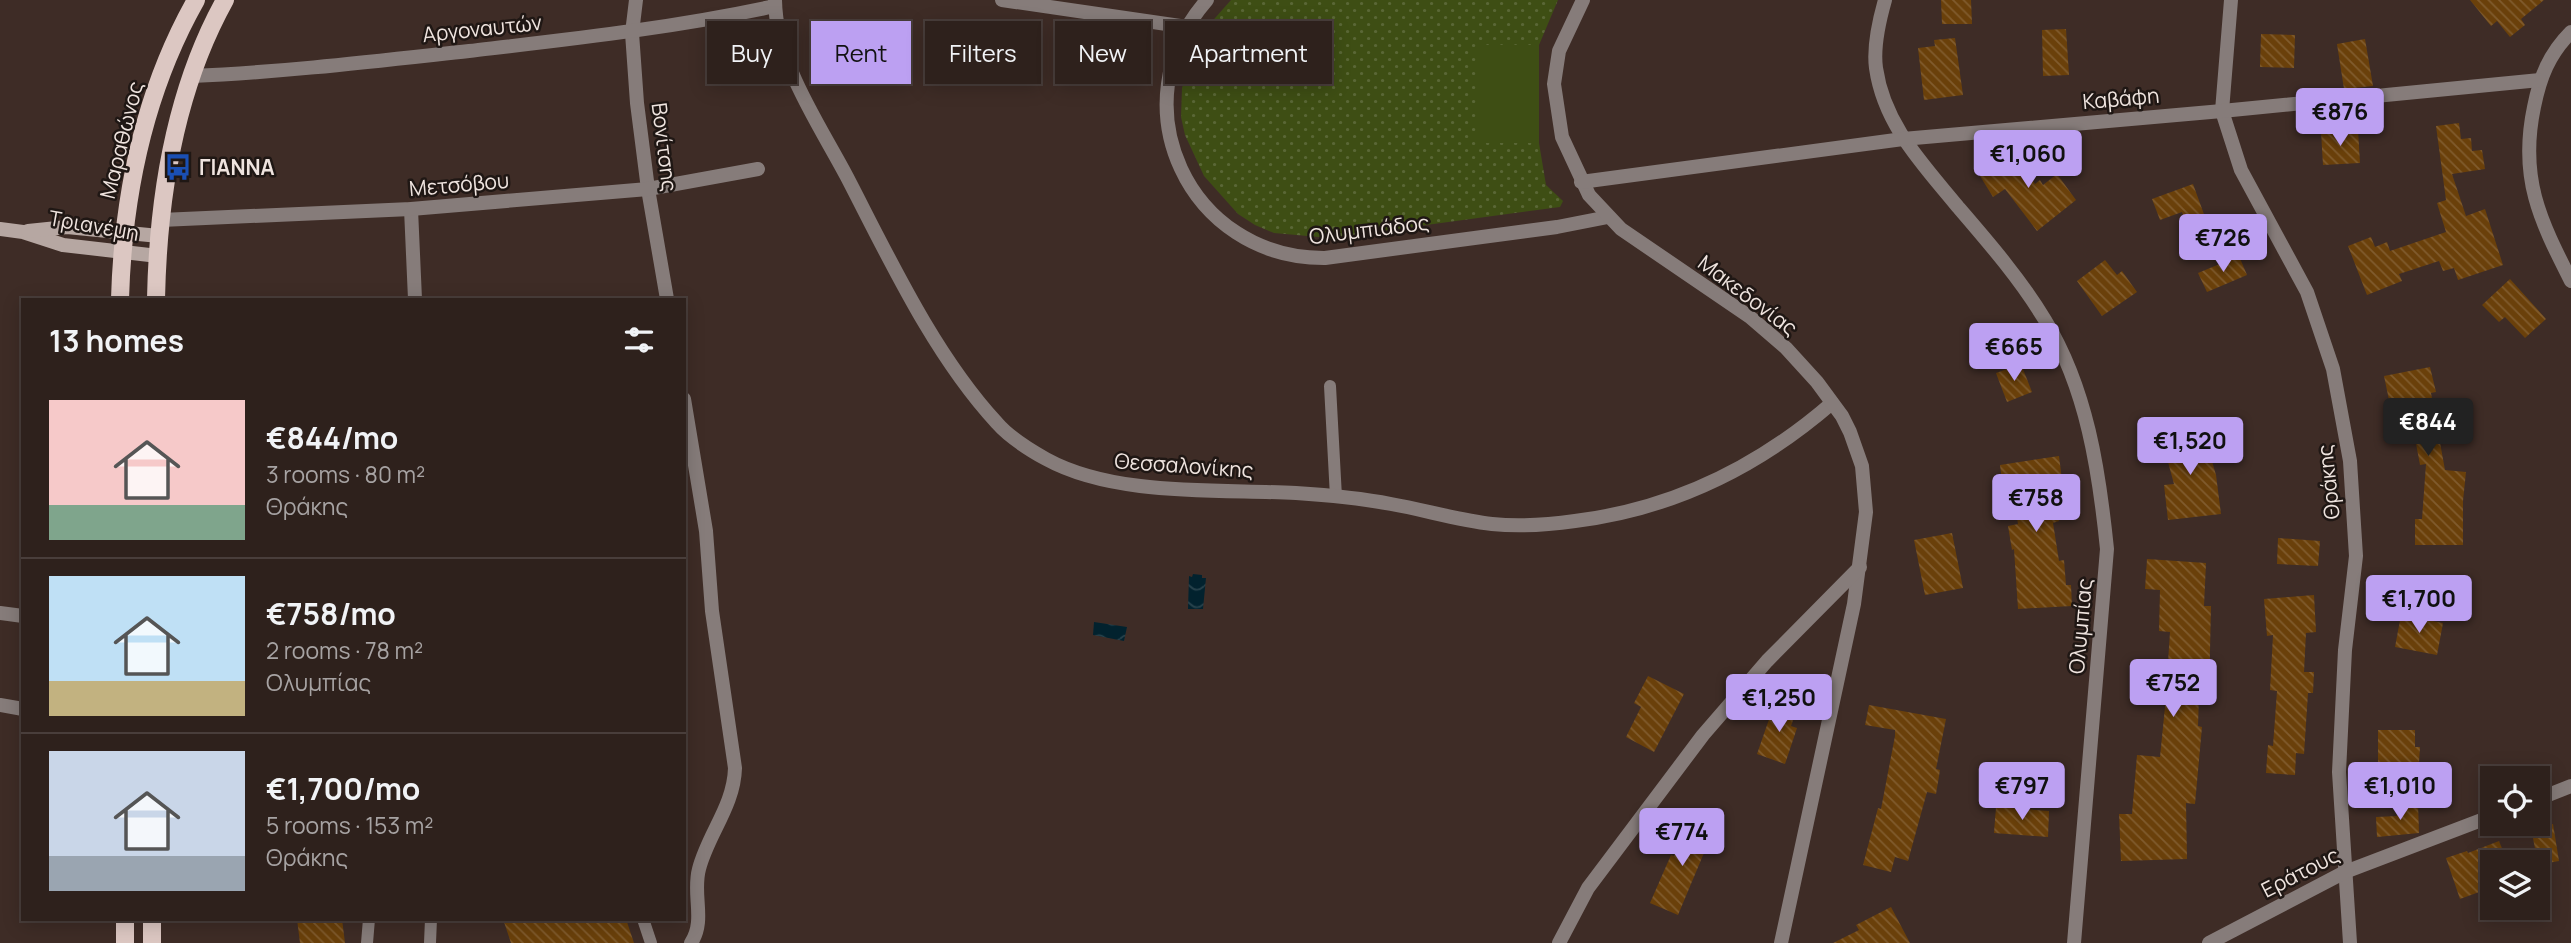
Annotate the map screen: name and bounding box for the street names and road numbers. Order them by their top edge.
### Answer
street label: Αργοναυτών [421,8,543,48]
street label: Μαραθώνος [93,79,149,201]
street label: Καβάφη [2081,81,2161,115]
street label: Βονίτσης [646,101,684,193]
street label: Μετσόβου [408,166,510,202]
street label: Τριανέμη [47,203,141,247]
street label: Ολυμπιάδος [1307,208,1431,250]
street label: Μακεδονίας [1693,248,1803,342]
street label: Θράκης [2310,443,2346,521]
street label: Θεσσαλονίκης [1114,446,1254,484]
street label: Ολυμπίας [2062,577,2098,675]
street label: Εράτους [2256,840,2344,904]

